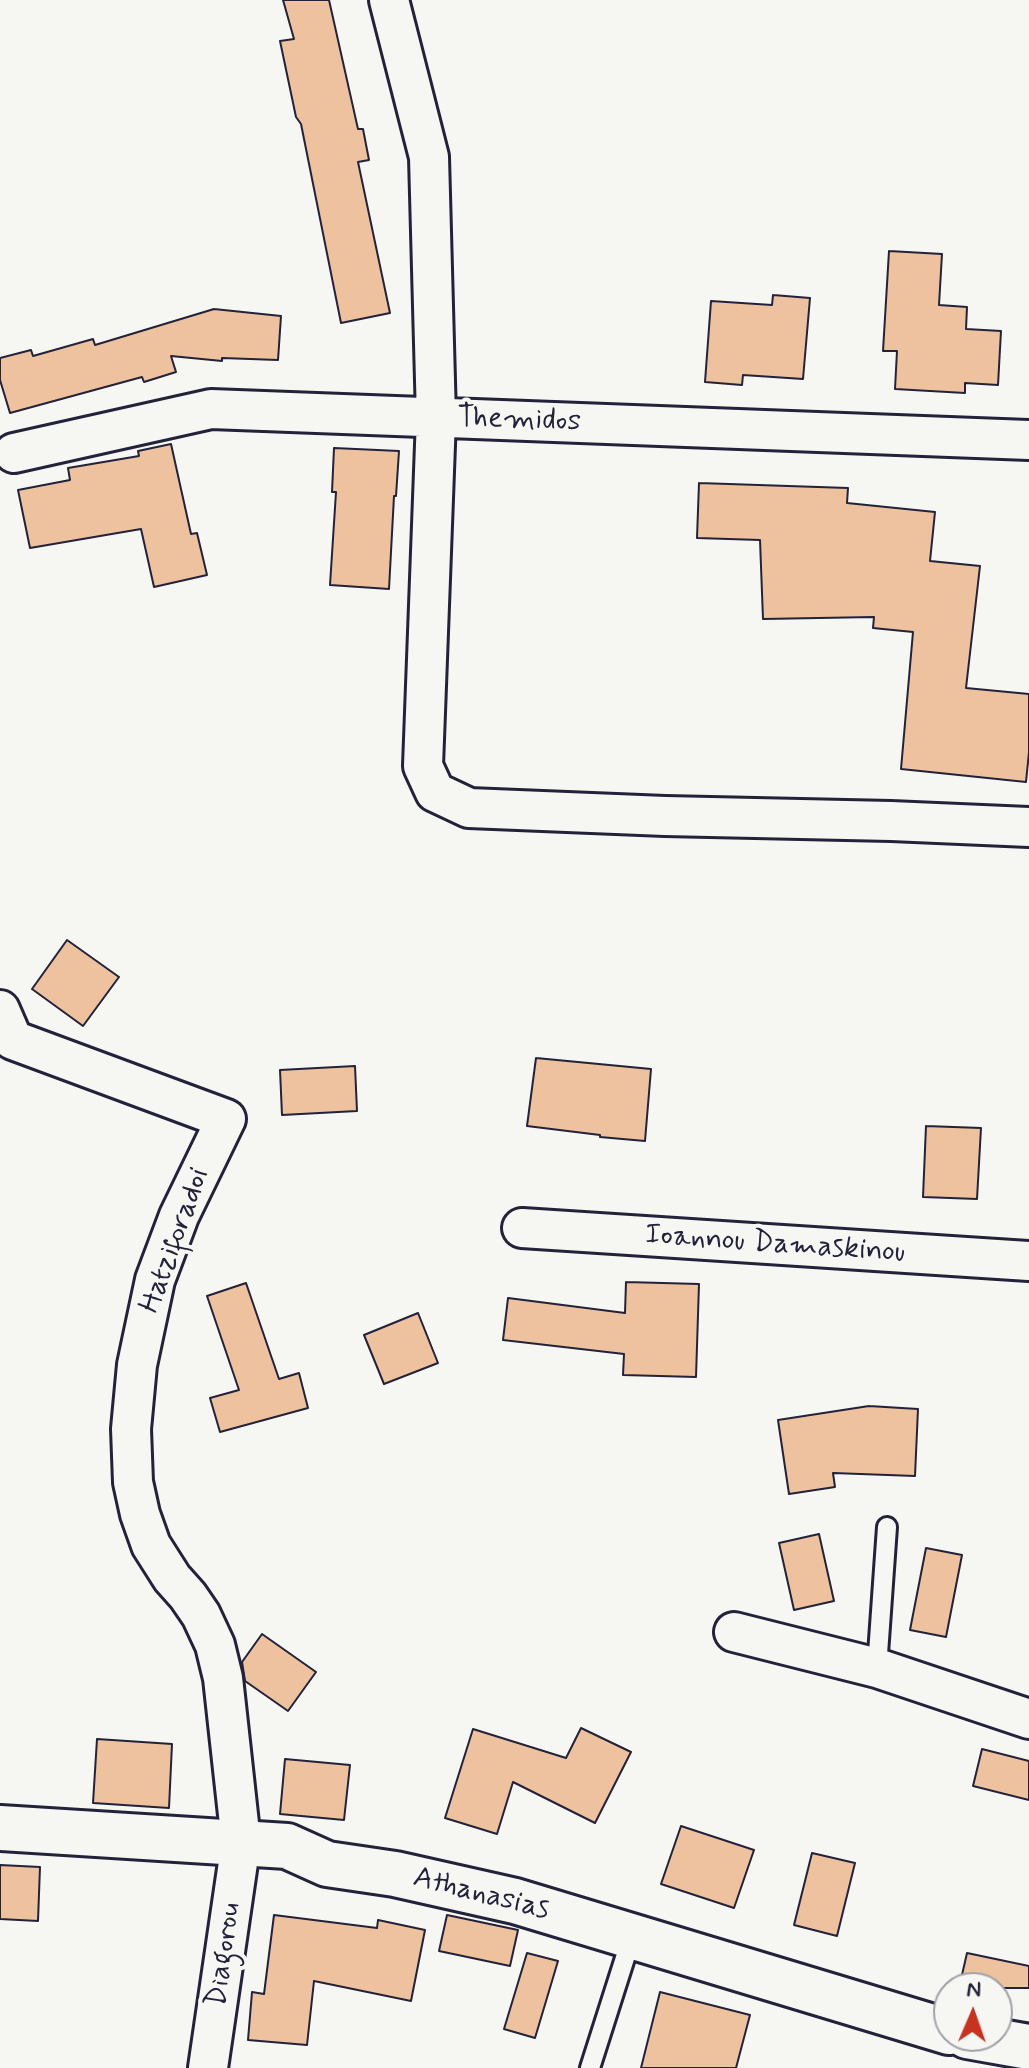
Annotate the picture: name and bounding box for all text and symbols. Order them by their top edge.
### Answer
street label: Themidos [457,401,581,441]
street label: Hatziforadoi [133,1164,219,1318]
street label: Ioannou Damaskinou [644,1218,906,1272]
street label: Athanasias [409,1861,553,1929]
street label: Diagorou [200,1901,250,2009]
north arrow [933,1972,1013,2052]
text: N [966,1976,982,2004]

